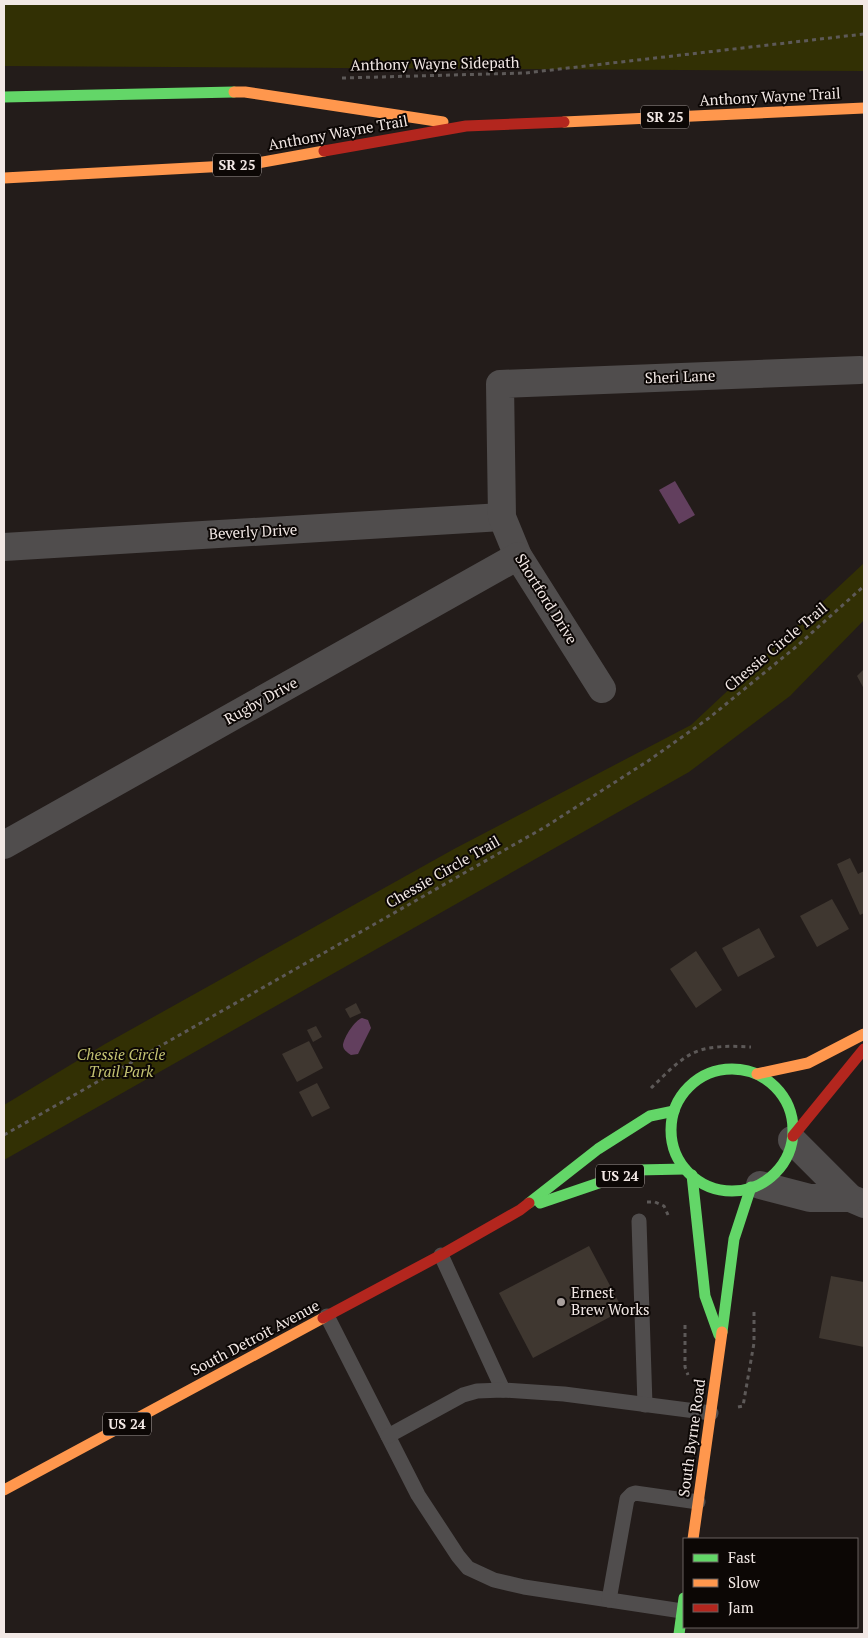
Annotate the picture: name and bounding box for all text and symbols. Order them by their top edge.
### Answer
street label: Anthony Wayne Sidepath [350,52,520,74]
street label: Anthony Wayne Trail [699,82,841,110]
road number: SR 25 [641,105,689,128]
street label: Anthony Wayne Trail [266,110,409,154]
road number: SR 25 [213,154,261,176]
street label: Sheri Lane [644,365,716,387]
street label: Beverly Drive [208,519,298,543]
street label: Shortford Drive [511,549,583,648]
street label: Chessie Circle Trail [720,597,831,695]
street label: Rugby Drive [220,672,301,728]
street label: Chessie Circle Trail [382,830,503,912]
park label: Chessie Circle Trail Park [77,1044,165,1081]
road number: US 24 [596,1164,644,1188]
place label: Ernest Brew Works [571,1282,649,1319]
street label: South Detroit Avenue [187,1295,322,1380]
marker: Ernest Brew Works [555,1296,567,1308]
street label: South Byrne Road [673,1378,709,1498]
road number: US 24 [103,1412,151,1436]
legend [683,1538,858,1628]
text: Fast [728,1547,756,1567]
text: Slow [728,1572,761,1592]
text: Jam [728,1597,754,1617]

